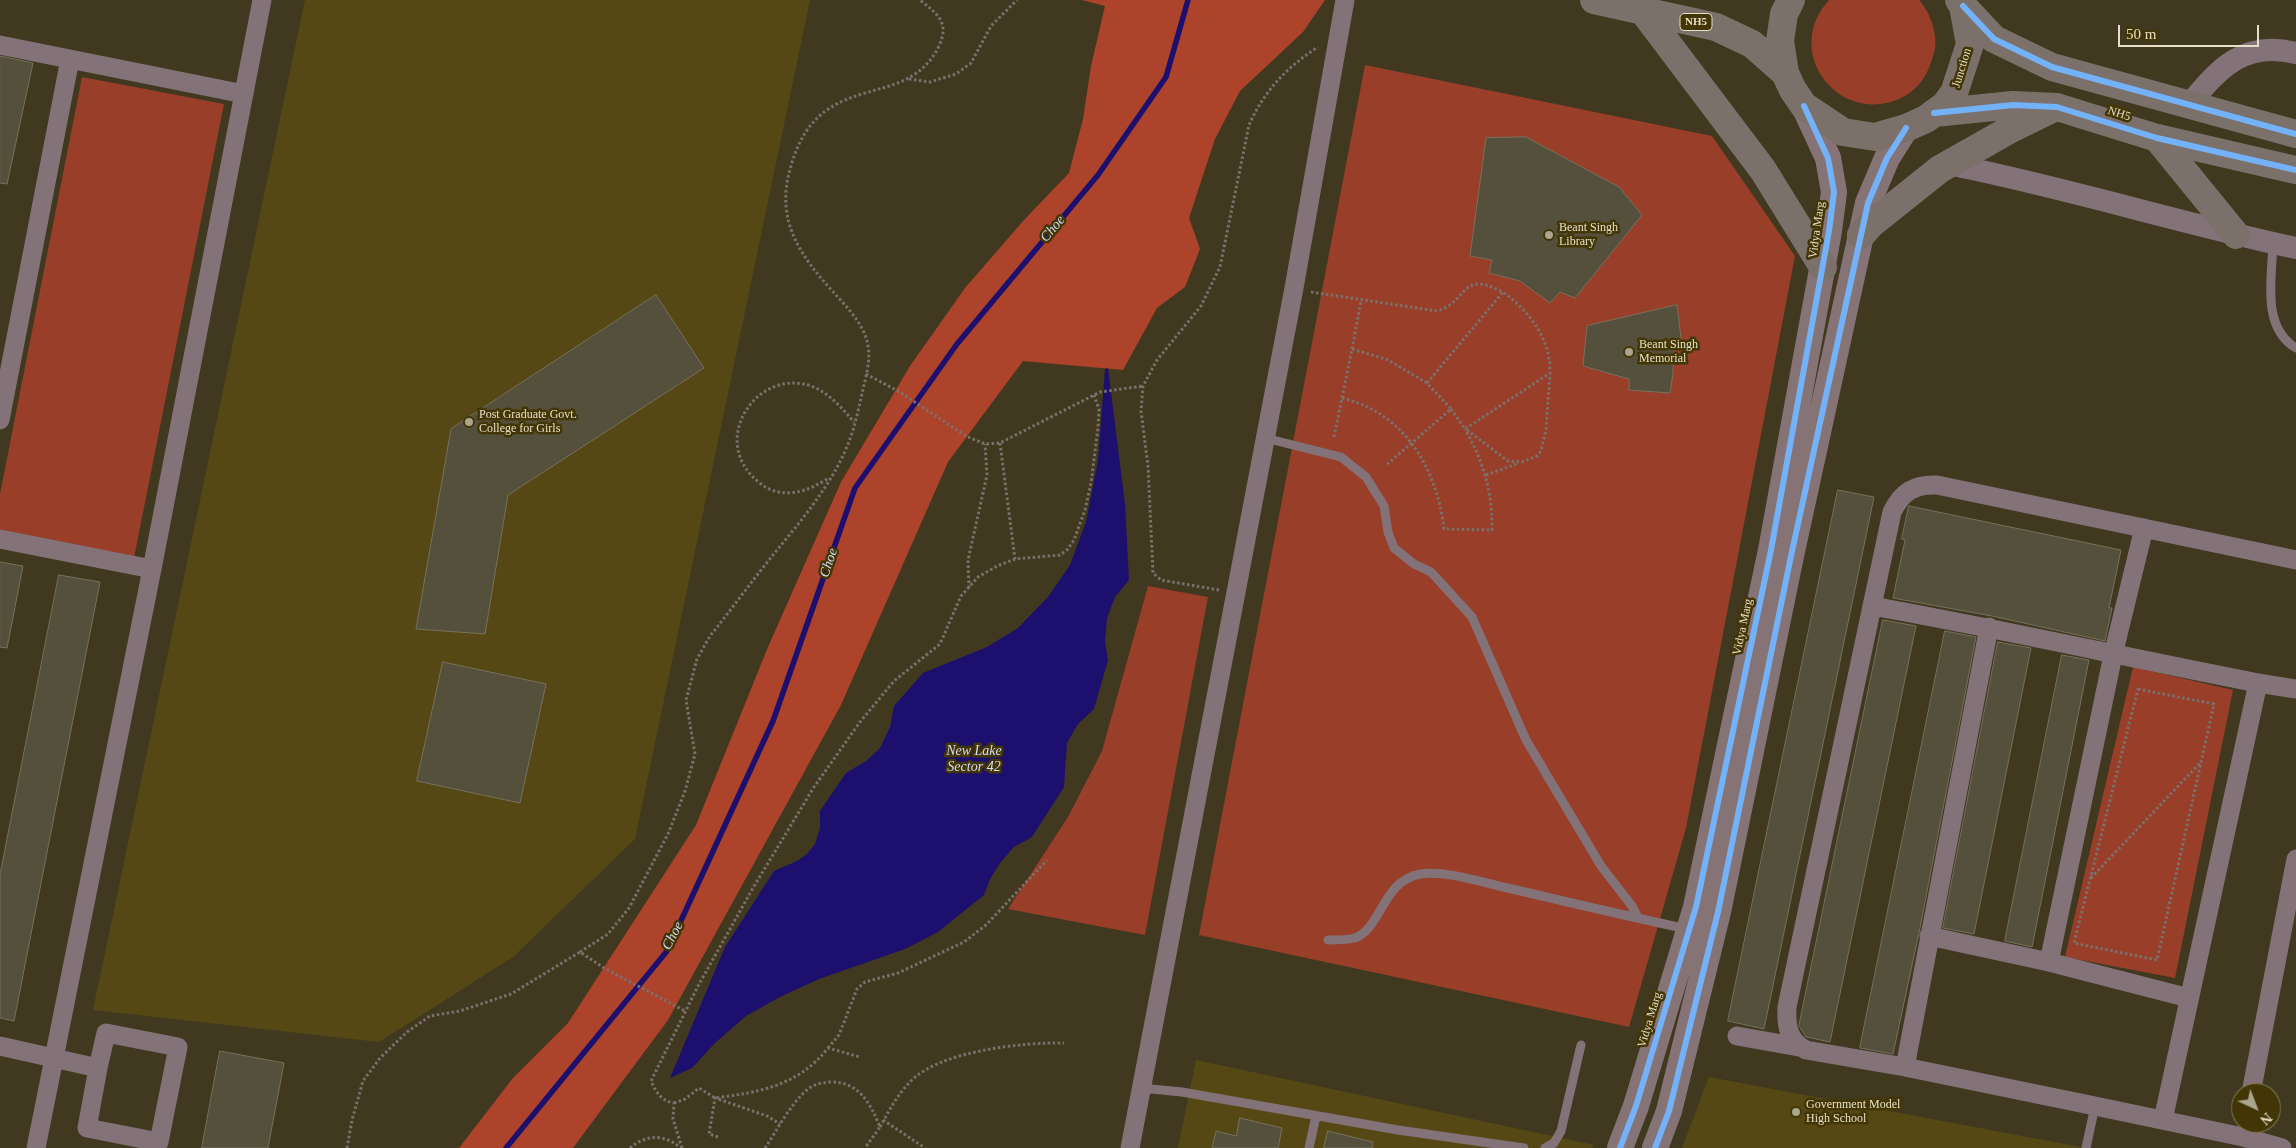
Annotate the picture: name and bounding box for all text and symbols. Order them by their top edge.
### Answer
road number: NH5 [1680,14,1712,31]
scale bar [2121,15,2262,47]
text: 50 m [2126,26,2156,42]
street label: Junction [1949,46,1975,90]
street label: NH5 [2106,104,2132,124]
street label: Vidya Marg [1806,201,1828,259]
water label: Choe [1037,212,1069,246]
place label: Beant Singh Library [1559,221,1618,249]
marker: Beant Singh Library [1543,229,1555,241]
place label: Beant Singh Memorial [1639,338,1698,366]
marker: Beant Singh Memorial [1623,346,1635,358]
place label: Post Graduate Govt. College for Girls [479,408,577,436]
marker: Post Graduate Govt. College for Girls [463,416,475,428]
water label: Choe [816,546,842,580]
street label: Vidya Marg [1730,597,1756,657]
water label: New Lake Sector 42 [946,743,1002,776]
water label: Choe [659,919,687,953]
street label: Vidya Marg [1635,990,1665,1050]
north arrow [2231,1083,2281,1133]
place label: Government Model High School [1806,1098,1900,1126]
marker: Government Model High School [1790,1106,1802,1118]
text: N [2257,1110,2275,1128]

